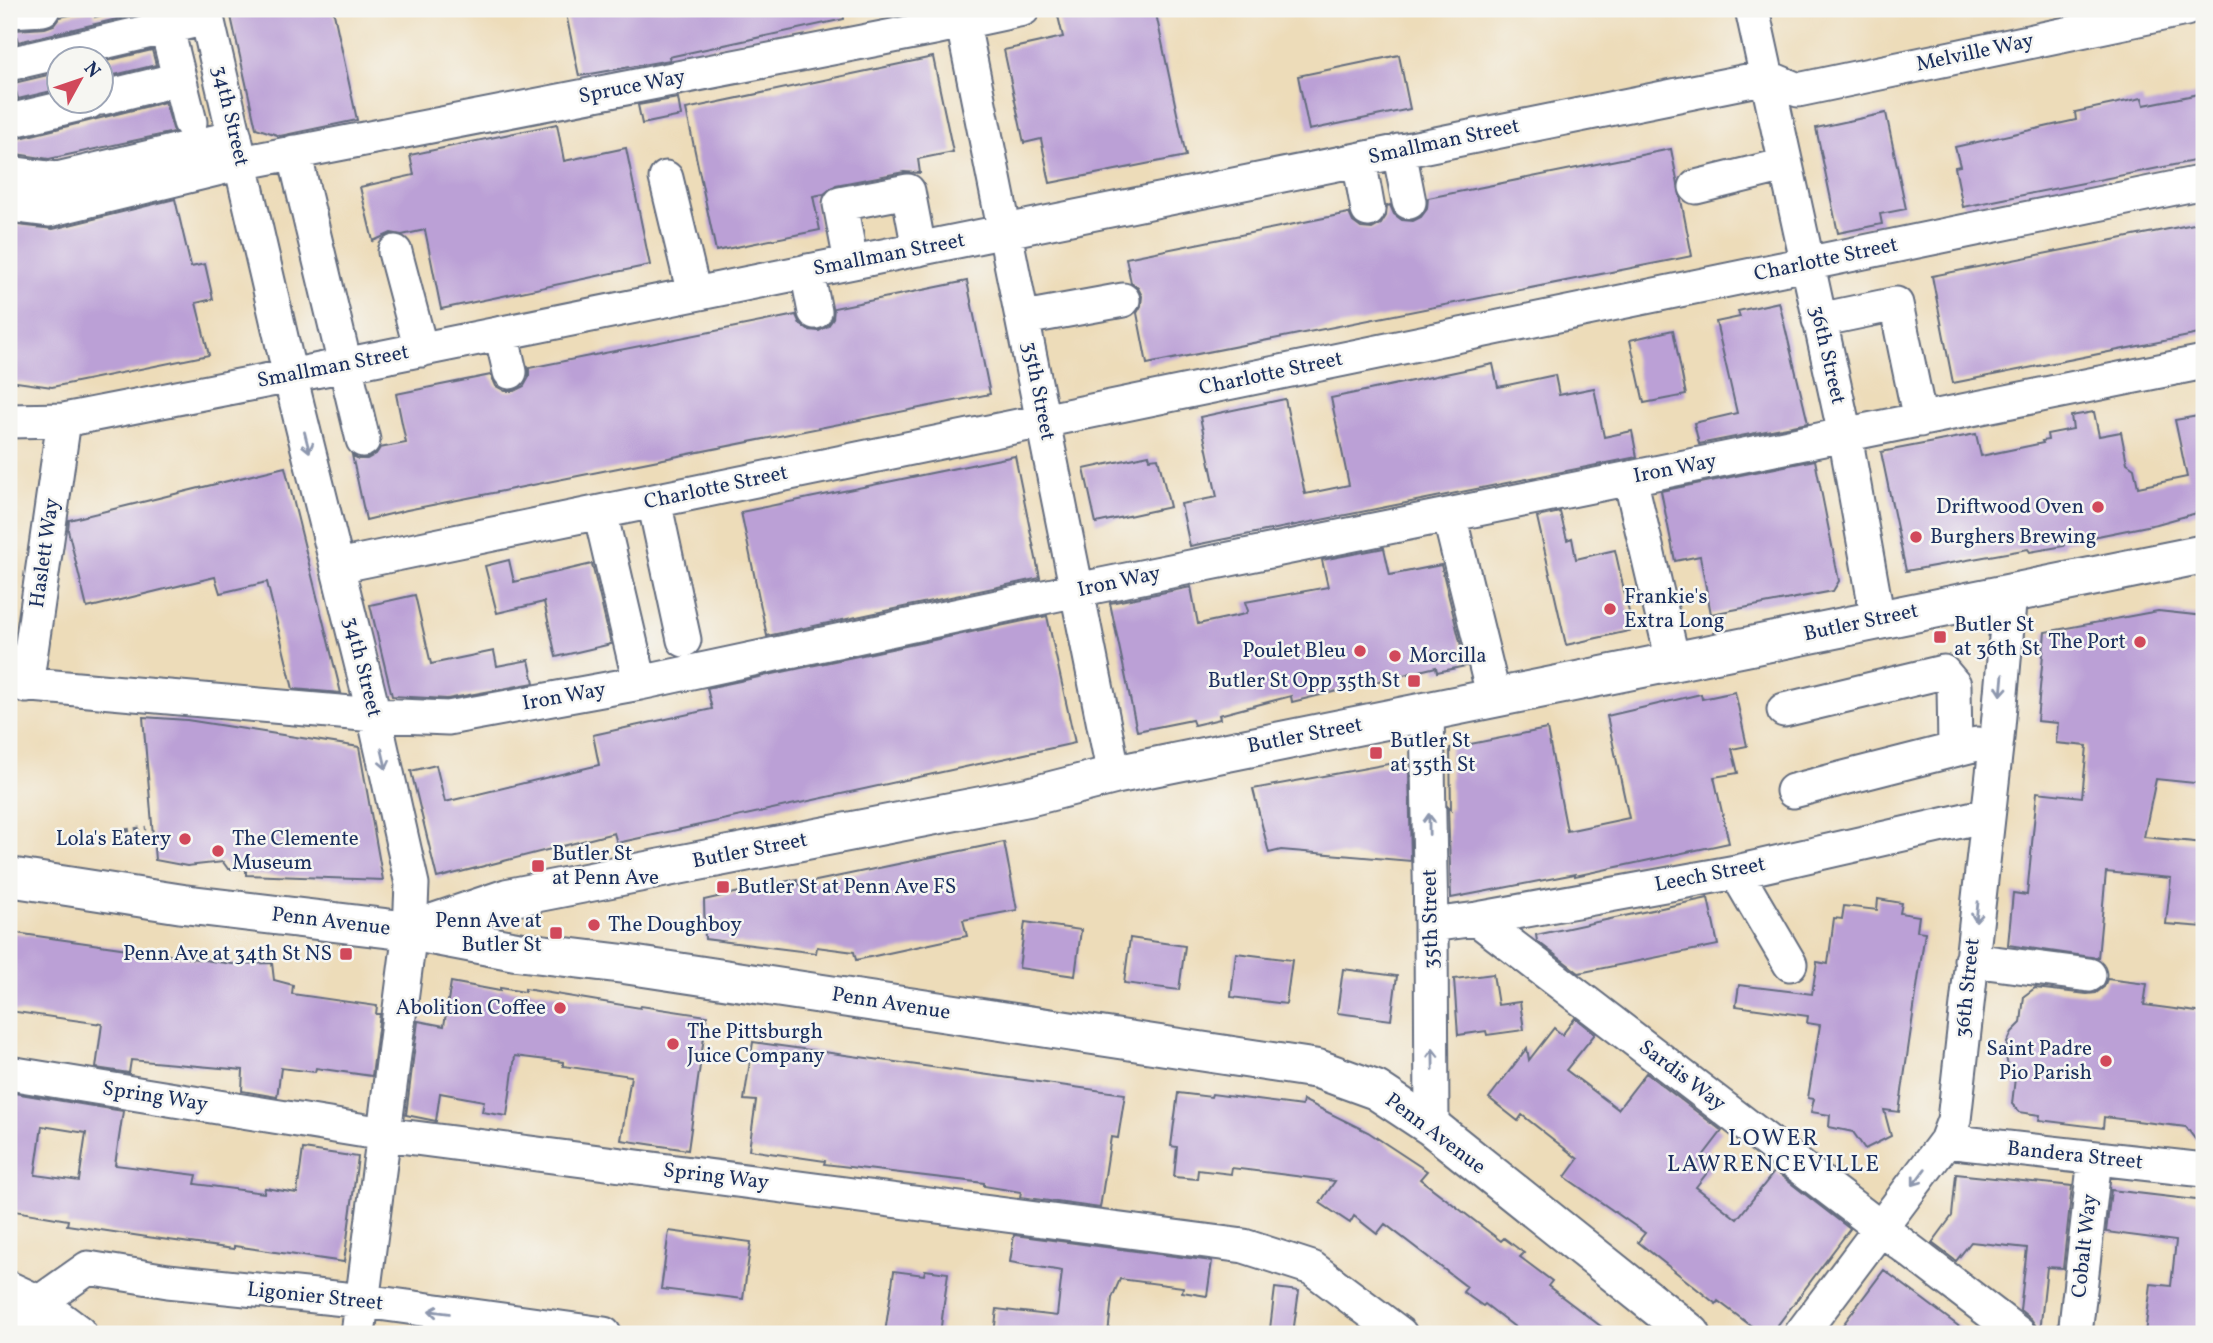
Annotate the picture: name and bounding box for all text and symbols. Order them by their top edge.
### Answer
street label: Melville Way [1913,26,2037,80]
north arrow [46,46,116,116]
text: N [77,57,106,84]
street label: Spruce Way [576,62,688,112]
street label: 34th Street [204,63,256,169]
street label: Smallman Street [1366,112,1522,172]
street label: Smallman Street [811,226,967,284]
street label: Charlotte Street [1751,231,1901,289]
street label: 36th Street [1802,303,1852,407]
street label: Smallman Street [255,338,411,396]
street label: 35th Street [1014,339,1062,443]
street label: Charlotte Street [1196,345,1346,403]
one-way arrow [301,431,314,453]
street label: Iron Way [1631,447,1720,491]
street label: Charlotte Street [641,459,791,517]
place label: Driftwood Oven [1936,493,2084,522]
street label: Haslett Way [23,496,67,610]
marker: Driftwood Oven [2090,499,2106,515]
place label: Burghers Brewing [1930,523,2096,552]
marker: Burghers Brewing [1908,529,1924,545]
street label: Iron Way [1075,559,1164,605]
place label: Frankie's Extra Long [1624,583,1725,636]
street label: Butler Street [1801,597,1921,649]
marker: Frankie's Extra Long [1602,601,1618,617]
place label: Butler St at 36th St [1954,611,2040,664]
street label: 34th Street [336,614,388,720]
place label: The Port [2048,628,2126,657]
marker: Butler St at 36th St [1932,629,1948,645]
marker: The Port [2132,634,2148,650]
place label: Poulet Bleu [1242,637,1346,666]
place label: Morcilla [1409,642,1487,671]
marker: Poulet Bleu [1352,643,1368,659]
marker: Morcilla [1387,648,1403,664]
place label: Butler St Opp 35th St [1208,667,1400,696]
marker: Butler St Opp 35th St [1406,673,1422,689]
one-way arrow [1995,674,2008,696]
street label: Iron Way [520,675,609,719]
street label: Butler Street [1245,711,1365,761]
place label: Butler St at 35th St [1390,727,1476,780]
marker: Butler St at 35th St [1368,745,1384,761]
one-way arrow [378,747,391,770]
one-way arrow [1423,813,1436,836]
place label: Lola's Eatery [56,825,172,854]
place label: The Clemente Museum [232,825,359,878]
street label: Butler Street [690,826,810,876]
marker: Lola's Eatery [177,831,193,847]
place label: Butler St at Penn Ave [552,840,659,893]
marker: The Clemente Museum [210,843,226,859]
street label: Leech Street [1652,850,1768,900]
marker: Butler St at Penn Ave [530,858,546,874]
street label: 35th Street [1416,869,1446,969]
place label: Butler St at Penn Ave FS [737,873,956,902]
marker: Butler St at Penn Ave FS [715,879,731,895]
street label: Penn Avenue [270,900,392,944]
one-way arrow [1970,900,1983,922]
place label: Penn Ave at Butler St [435,907,542,960]
place label: The Doughboy [608,911,743,940]
marker: The Doughboy [586,917,602,933]
marker: Penn Ave at Butler St [548,925,564,941]
street label: 36th Street [1948,936,1988,1040]
place label: Penn Ave at 34th St NS [123,940,332,969]
marker: Penn Ave at 34th St NS [338,946,354,962]
street label: Penn Avenue [830,980,952,1028]
place label: Abolition Coffee [396,994,546,1023]
marker: Abolition Coffee [552,1000,568,1016]
place label: The Pittsburgh Juice Company [687,1018,825,1071]
street label: Sardis Way [1632,1034,1732,1119]
place label: Saint Padre Pio Parish [1986,1035,2092,1088]
marker: The Pittsburgh Juice Company [665,1036,681,1052]
one-way arrow [1426,1048,1440,1071]
marker: Saint Padre Pio Parish [2098,1053,2114,1069]
street label: Spring Way [100,1074,210,1120]
street label: Penn Avenue [1378,1086,1492,1182]
district label: LOWER LAWRENCEVILLE [1667,1123,1881,1181]
street label: Bandera Street [2006,1134,2144,1178]
street label: Spring Way [661,1156,771,1198]
one-way arrow [1912,1167,1927,1185]
street label: Cobalt Way [2065,1192,2105,1300]
street label: Ligonier Street [245,1275,385,1319]
one-way arrow [428,1305,451,1318]

